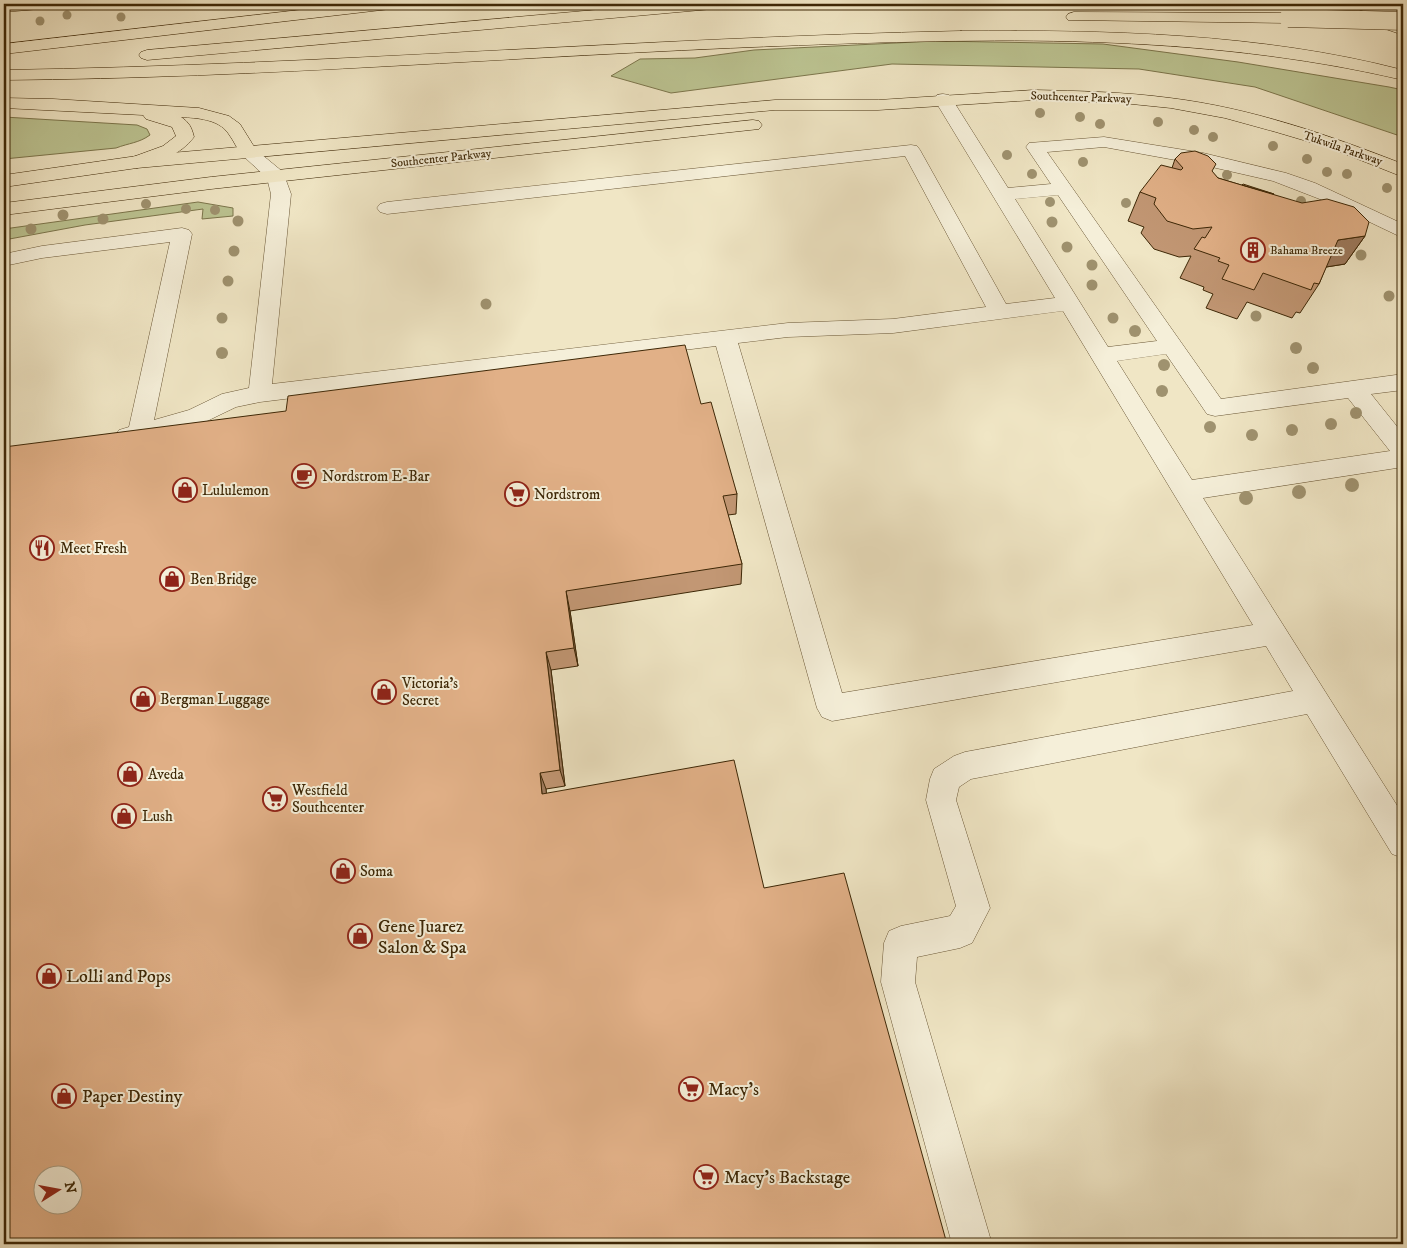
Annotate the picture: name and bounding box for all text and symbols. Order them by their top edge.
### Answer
street label: Southcenter Parkway [1030,88,1132,107]
street label: Tukwila Parkway [1301,128,1385,169]
street label: Southcenter Parkway [390,146,492,171]
building icon: Bahama Breeze [1240,237,1266,263]
place label: Bahama Breeze [1270,243,1343,258]
cafe icon: Nordstrom E-Bar [291,463,317,489]
place label: Nordstrom E-Bar [322,467,430,486]
shop icon: Lululemon [172,477,198,503]
place label: Lululemon [202,481,269,500]
supermarket icon: Nordstrom [504,481,530,507]
place label: Nordstrom [534,485,600,504]
restaurant icon: Meet Fresh [29,535,55,561]
place label: Meet Fresh [60,539,127,558]
shop icon: Ben Bridge [159,566,185,592]
place label: Ben Bridge [190,570,257,589]
place label: Victoria's Secret [401,674,458,710]
shop icon: Victoria's Secret [371,679,397,705]
shop icon: Bergman Luggage [130,686,156,712]
place label: Bergman Luggage [160,690,270,709]
shop icon: Aveda [117,761,143,787]
place label: Aveda [148,765,185,784]
place label: Westfield Southcenter [291,781,364,817]
supermarket icon: Westfield Southcenter [262,786,288,812]
shop icon: Lush [111,803,137,829]
place label: Lush [142,807,173,826]
shop icon: Soma [330,858,356,884]
place label: Soma [360,862,393,881]
place label: Gene Juarez Salon & Spa [378,916,467,959]
shop icon: Gene Juarez Salon & Spa [347,923,373,949]
shop icon: Lolli and Pops [36,963,62,989]
place label: Lolli and Pops [66,966,171,988]
supermarket icon: Macy's [678,1076,704,1102]
place label: Macy's [708,1079,759,1101]
shop icon: Paper Destiny [51,1083,77,1109]
place label: Paper Destiny [82,1086,183,1108]
supermarket icon: Macy's Backstage [693,1164,719,1190]
north arrow [32,1166,82,1216]
place label: Macy's Backstage [724,1167,850,1189]
text: N [60,1180,80,1196]

